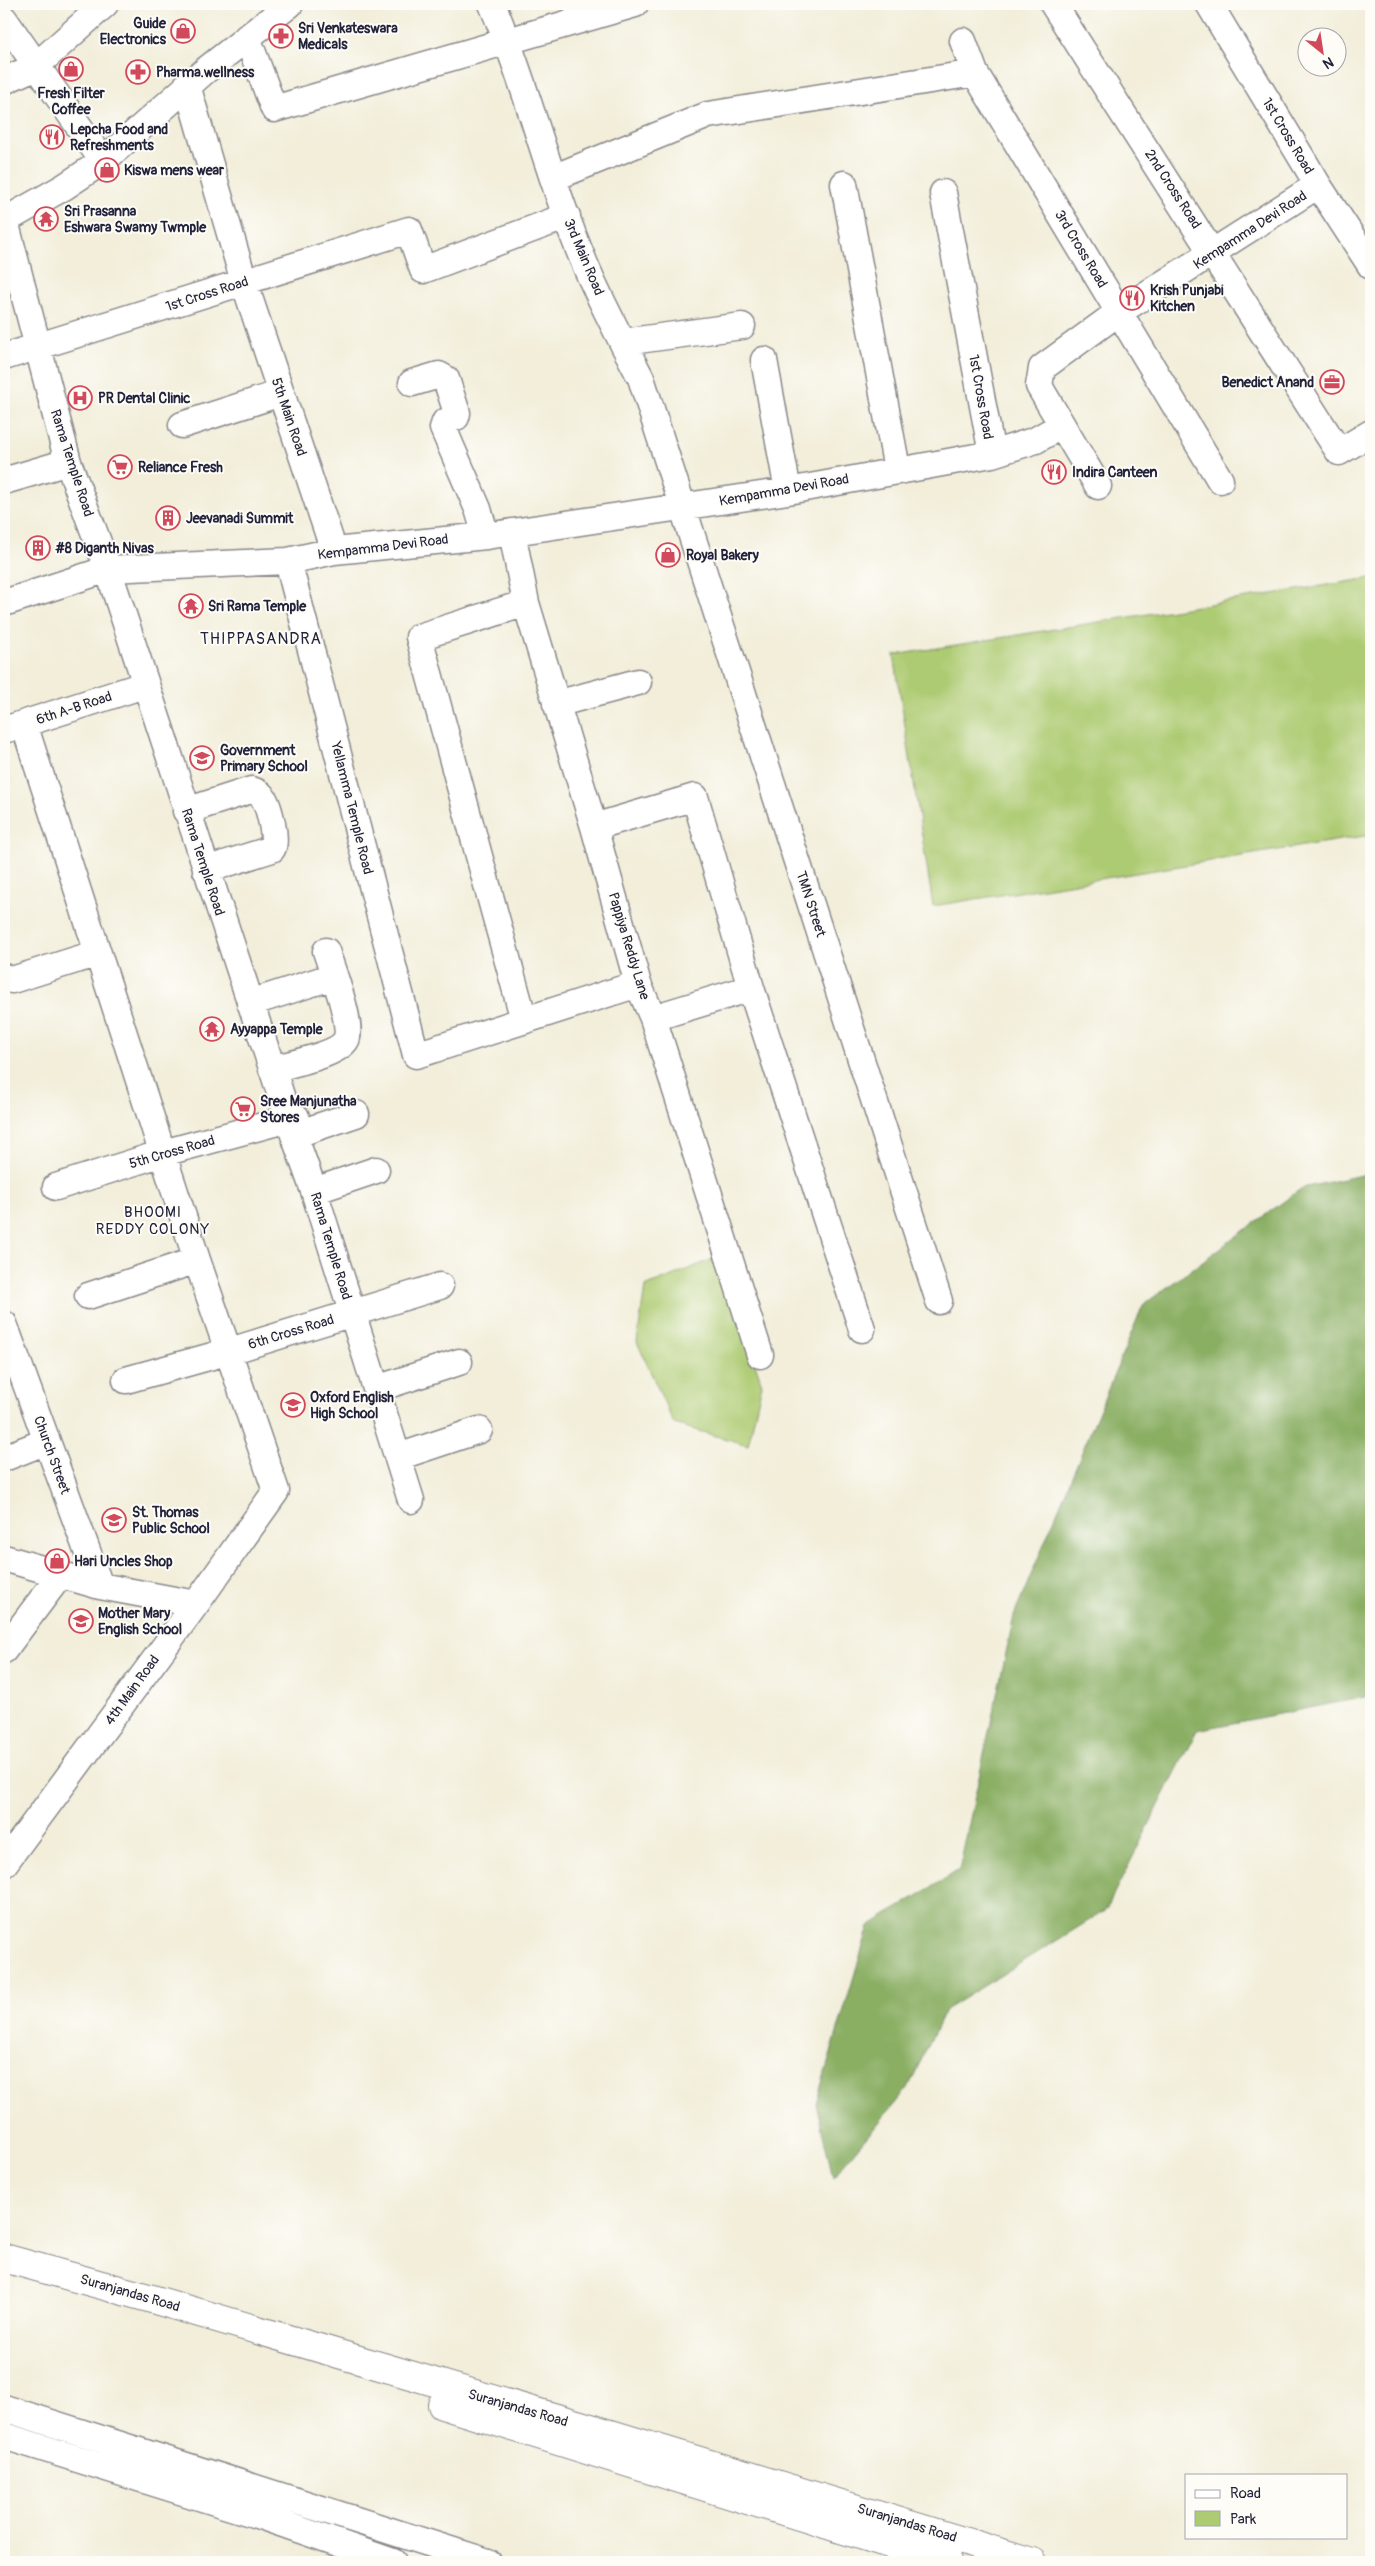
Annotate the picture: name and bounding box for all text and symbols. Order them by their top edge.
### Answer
place label: Guide Electronics [100,15,167,48]
shop icon: Guide Electronics [170,18,196,44]
place label: Sri Venkateswara Medicals [298,20,398,53]
pharmacy icon: Sri Venkateswara Medicals [268,23,294,49]
north arrow [1298,28,1348,78]
text: N [1320,53,1337,73]
shop icon: Fresh Filter Coffee [58,56,84,82]
pharmacy icon: Pharma.wellness [125,59,151,85]
place label: Pharma.wellness [156,64,255,81]
place label: Fresh Filter Coffee [37,85,106,118]
street label: 1st Cross Road [1259,95,1317,177]
place label: Lepcha Food and Refreshments [70,121,168,154]
restaurant icon: Lepcha Food and Refreshments [39,124,65,150]
street label: 2nd Cross Road [1141,146,1205,232]
shop icon: Kiswa mens wear [94,157,120,183]
place label: Kiswa mens wear [124,162,225,179]
street label: Kempamma Devi Road [1190,187,1310,273]
place label: Sri Prasanna Eshwara Swamy Twmple [64,203,207,236]
temple icon: Sri Prasanna Eshwara Swamy Twmple [33,206,59,232]
street label: 3rd Cross Road [1051,207,1111,291]
street label: 3rd Main Road [560,216,608,298]
street label: 1st Cross Road [164,273,251,315]
place label: Krish Punjabi Kitchen [1150,282,1224,315]
restaurant icon: Krish Punjabi Kitchen [1119,285,1145,311]
street label: 1st Cross Road [965,353,997,441]
office icon: Benedict Anand [1319,369,1345,395]
place label: Benedict Anand [1222,374,1314,391]
street label: 5th Main Road [268,376,310,459]
hospital icon: PR Dental Clinic [67,385,93,411]
place label: PR Dental Clinic [98,390,190,407]
street label: Rama Temple Road [47,407,97,519]
supermarket icon: Reliance Fresh [107,454,133,480]
place label: Reliance Fresh [138,459,223,476]
restaurant icon: Indira Canteen [1041,459,1067,485]
place label: Indira Canteen [1072,464,1157,481]
street label: Kempamma Devi Road [718,470,850,510]
building icon: Jeevanadi Summit [155,505,181,531]
place label: Jeevanadi Summit [186,510,294,527]
street label: Kempamma Devi Road [317,531,450,563]
building icon: #8 Diganth Nivas [25,535,51,561]
place label: #8 Diganth Nivas [55,540,154,557]
shop icon: Royal Bakery [655,542,681,568]
place label: Royal Bakery [686,547,759,564]
temple icon: Sri Rama Temple [178,593,204,619]
place label: Sri Rama Temple [208,598,307,615]
district label: THIPPASANDRA [200,629,322,649]
street label: 6th A-B Road [34,688,114,728]
street label: Yellamma Temple Road [327,739,377,876]
place label: Government Primary School [220,742,308,775]
school or university icon: Government Primary School [189,745,215,771]
street label: Rama Temple Road [178,806,228,918]
street label: TMN Street [792,869,830,939]
street label: Pappiya Reddy Lane [605,890,653,1002]
temple icon: Ayyappa Temple [199,1016,225,1042]
place label: Ayyappa Temple [230,1021,324,1038]
place label: Sree Manjunatha Stores [260,1093,357,1126]
supermarket icon: Sree Manjunatha Stores [230,1096,256,1122]
street label: 5th Cross Road [127,1132,217,1172]
street label: Rama Temple Road [307,1190,355,1302]
district label: BHOOMI REDDY COLONY [96,1203,210,1239]
street label: 6th Cross Road [246,1311,336,1353]
place label: Oxford English High School [310,1389,394,1422]
school or university icon: Oxford English High School [280,1392,306,1418]
street label: Church Street [30,1414,74,1497]
place label: St. Thomas Public School [132,1504,210,1537]
school or university icon: St. Thomas Public School [101,1507,127,1533]
shop icon: Hari Uncles Shop [44,1548,70,1574]
place label: Hari Uncles Shop [74,1553,173,1570]
place label: Mother Mary English School [98,1605,182,1638]
school or university icon: Mother Mary English School [68,1608,94,1634]
street label: 4th Main Road [101,1652,163,1728]
street label: Suranjandas Road [78,2271,182,2315]
street label: Suranjandas Road [466,2386,570,2430]
legend [1185,2474,1348,2538]
text: Road [1230,2484,1261,2503]
street label: Suranjandas Road [855,2500,959,2546]
text: Park [1230,2510,1257,2529]

